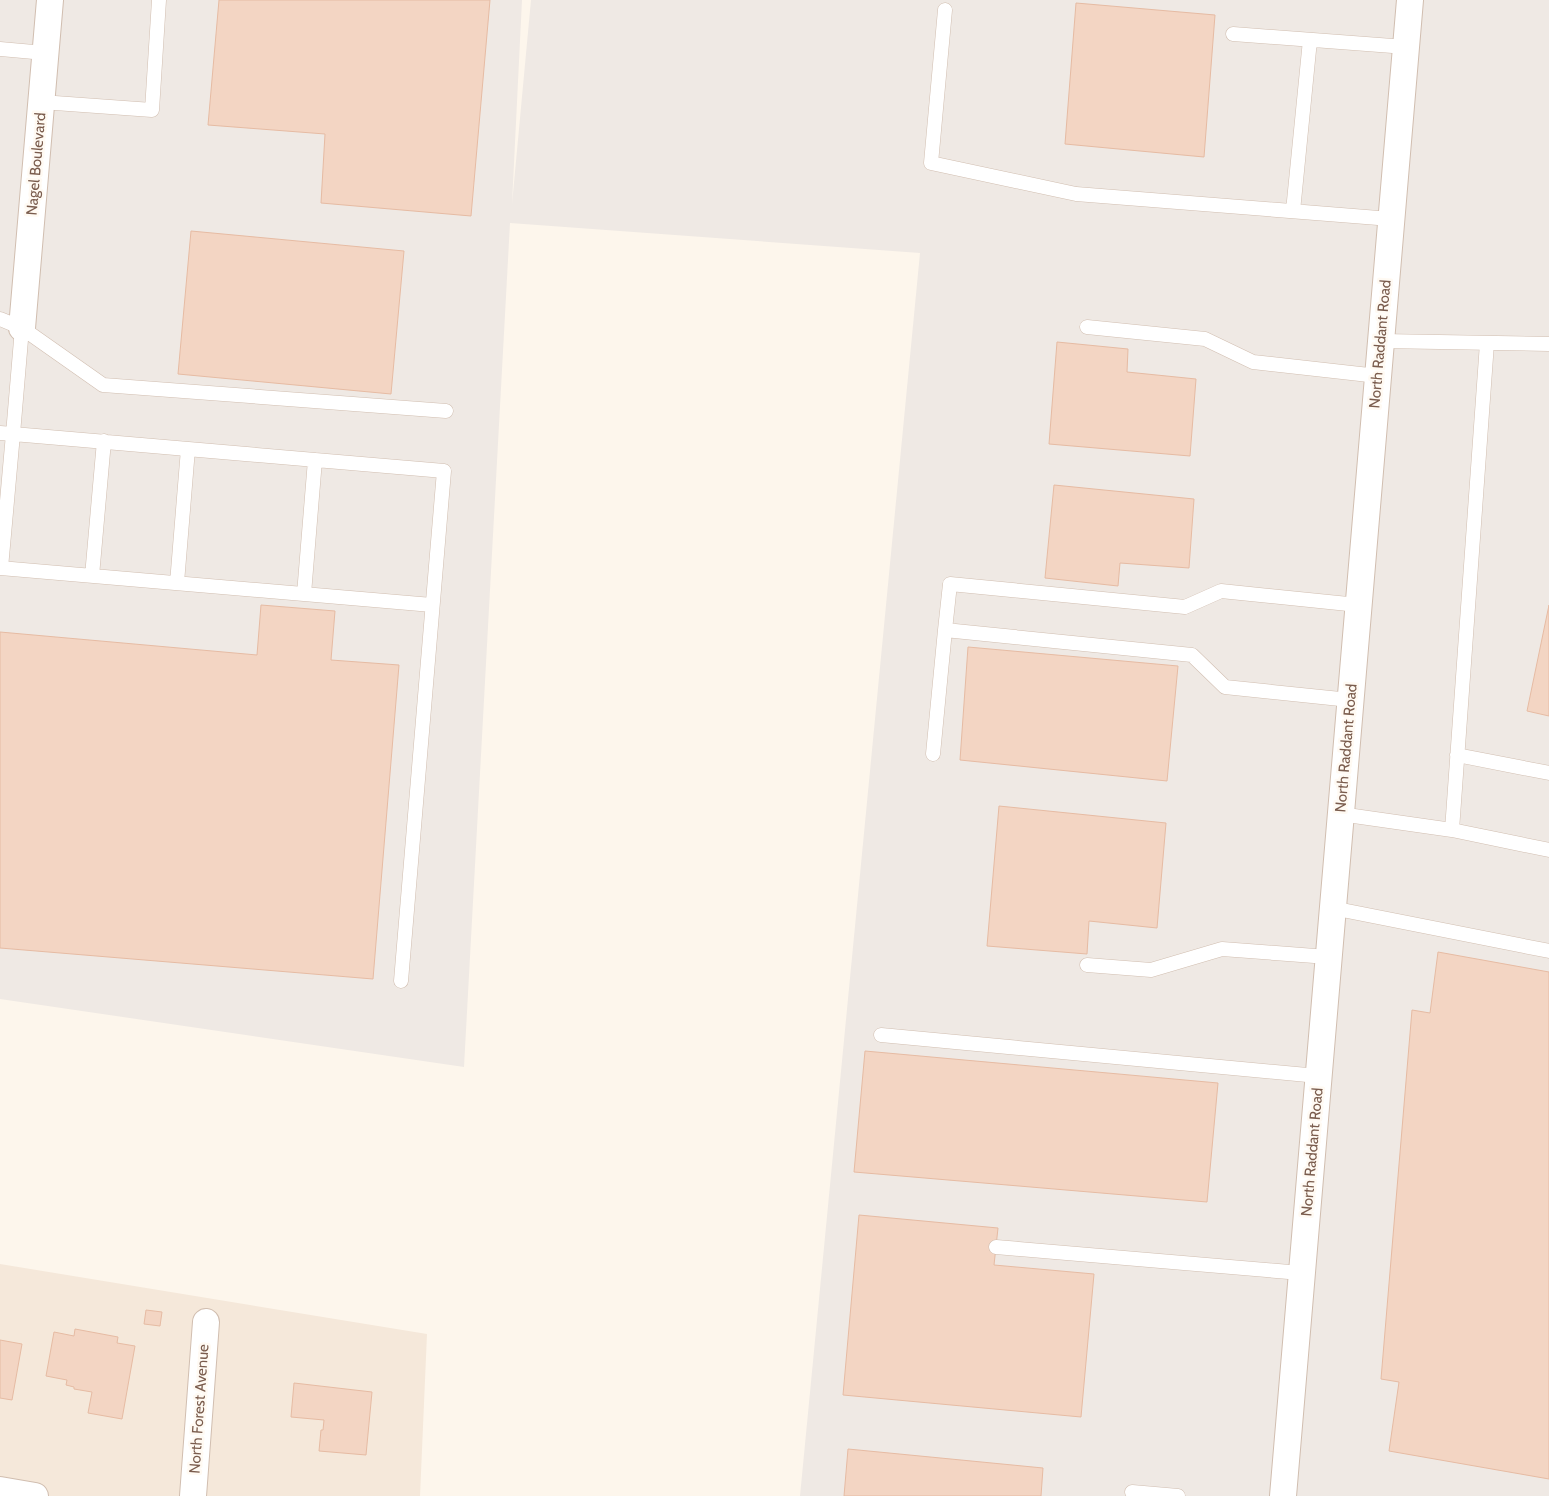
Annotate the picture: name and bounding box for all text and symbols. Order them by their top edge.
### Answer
street label: Nagel Boulevard [23,112,49,216]
street label: North Raddant Road [1365,279,1395,409]
street label: North Raddant Road [1331,683,1361,813]
street label: North Raddant Road [1297,1087,1327,1217]
street label: North Forest Avenue [185,1343,213,1474]

